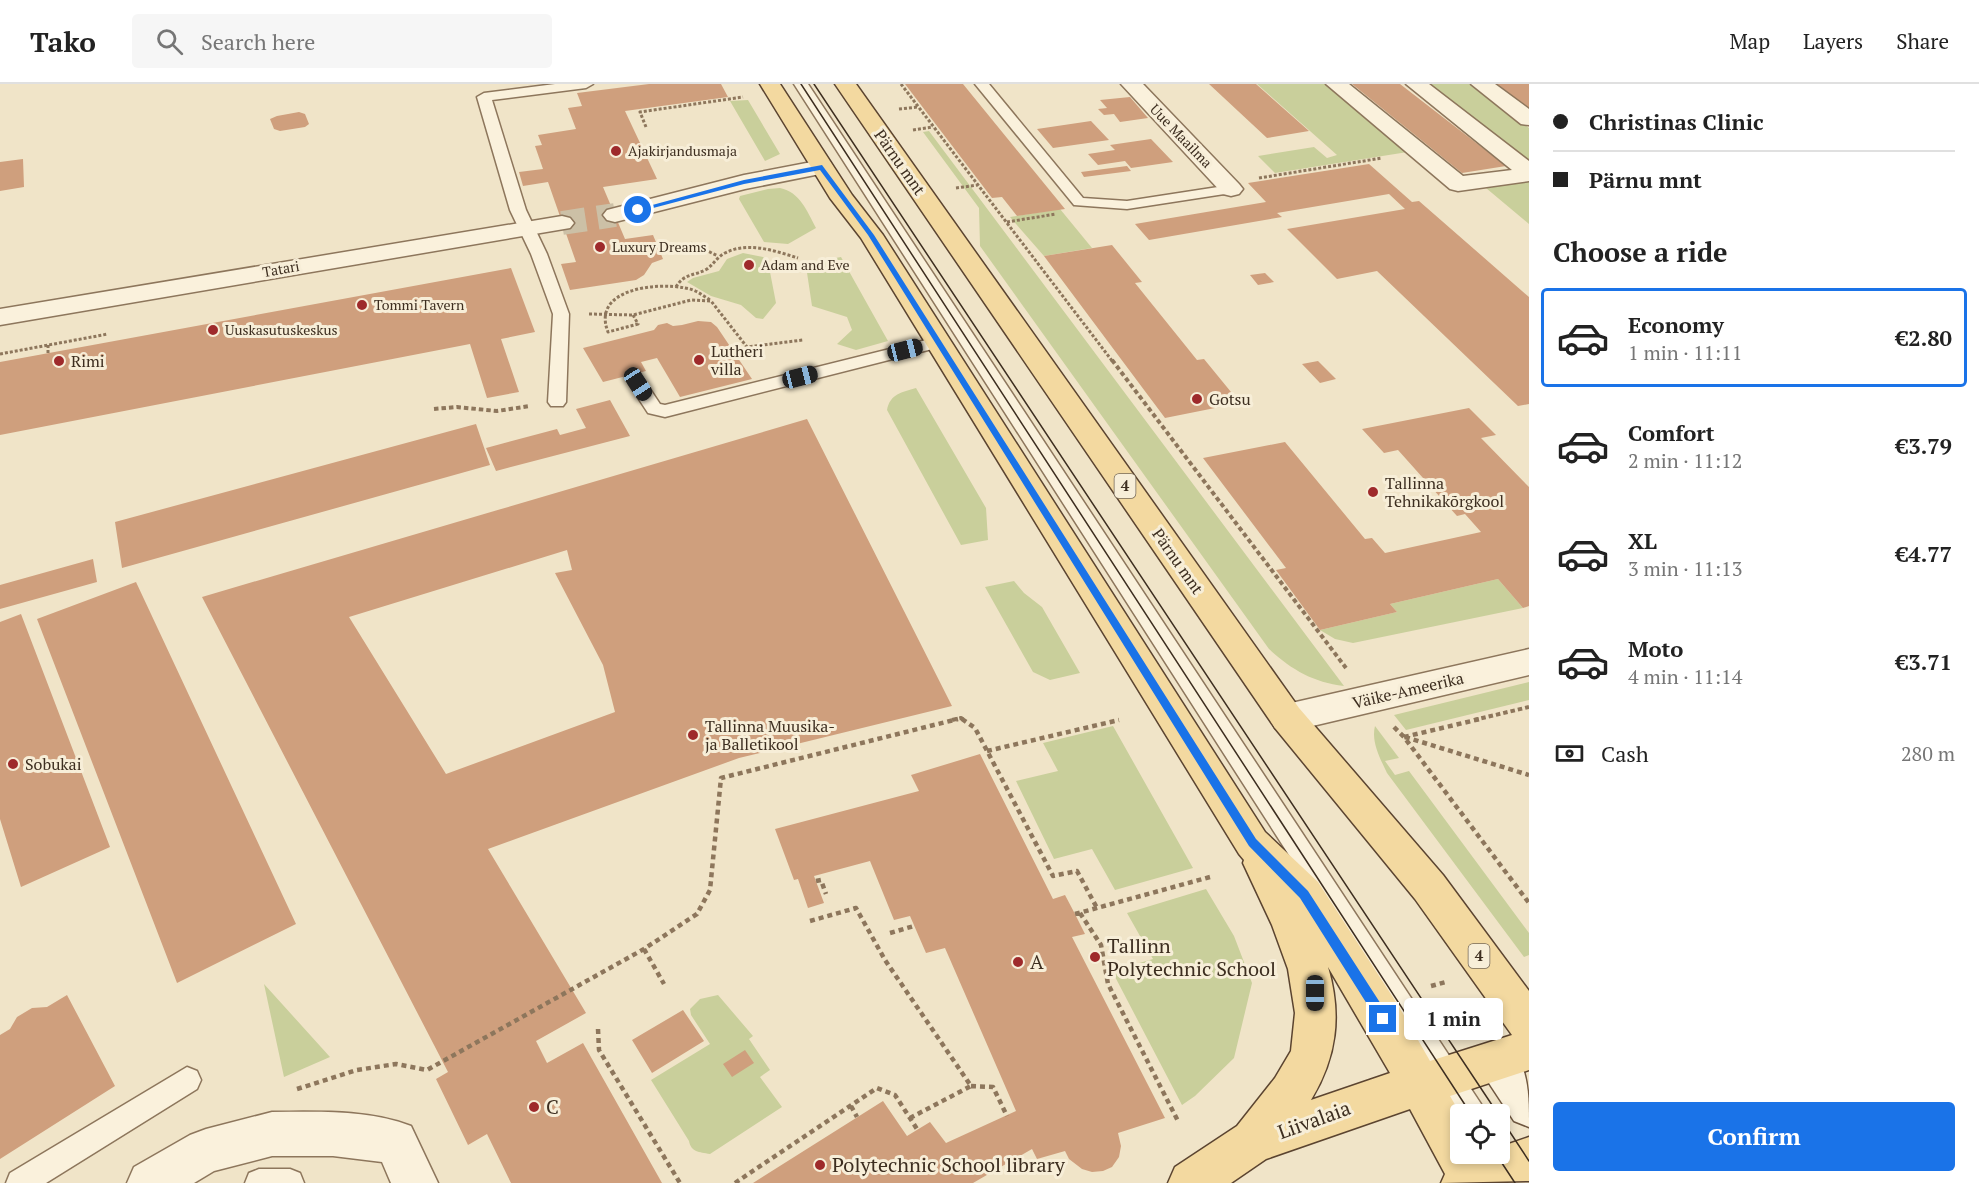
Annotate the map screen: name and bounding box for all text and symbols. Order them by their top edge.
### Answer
search box [132,14,552,68]
text: Tako [30,23,96,60]
icon: search [153,25,186,58]
text: Search here [201,27,315,56]
text: Map [1729,27,1770,55]
text: Layers [1803,27,1863,55]
text: Share [1896,27,1949,55]
street label: Uue Maailma [1146,100,1217,172]
text: Christinas Clinic [1589,107,1764,136]
street label: Pärnu mnt [869,125,931,199]
place label: Ajakirjandusmaja [628,141,737,160]
marker: Ajakirjandusmaja [609,144,623,158]
text: Pärnu mnt [1589,165,1702,194]
route start [624,196,651,223]
text: Choose a ride [1553,234,1728,270]
place label: Luxury Dreams [612,237,707,256]
marker: Luxury Dreams [593,240,607,254]
place label: Adam and Eve [761,255,849,274]
street label: Tatari [261,256,301,281]
marker: Adam and Eve [742,258,756,272]
place label: Tommi Tavern [374,295,465,314]
marker: Tommi Tavern [355,298,369,312]
text: Economy [1628,310,1724,339]
icon: car [1556,311,1610,365]
place label: Uuskasutuskeskus [225,320,338,339]
marker: Uuskasutuskeskus [206,323,220,337]
text: €2.80 [1896,323,1952,352]
car [885,337,925,363]
text: 1 min · 11:11 [1628,339,1742,366]
place label: Lutheri villa [710,340,763,380]
place label: Rimi [71,350,105,372]
marker: Lutheri villa [692,353,706,367]
marker: Rimi [52,354,66,368]
car [621,364,655,404]
car [780,364,820,390]
place label: Gotsu [1209,388,1251,410]
marker: Gotsu [1190,392,1204,406]
text: Comfort [1628,418,1714,447]
icon: car [1556,419,1610,473]
text: €3.79 [1896,431,1952,460]
text: 2 min · 11:12 [1628,447,1742,474]
place label: Tallinna Tehnikakõrgkool [1385,472,1504,512]
road number: 4 [1114,474,1136,498]
marker: Tallinna Tehnikakõrgkool [1366,485,1380,499]
street label: Pärnu mnt [1147,524,1209,598]
text: XL [1628,526,1657,555]
icon: car [1556,527,1610,581]
text: €4.77 [1896,539,1952,568]
text: 3 min · 11:13 [1628,555,1742,582]
text: Moto [1628,634,1683,663]
icon: car [1556,635,1610,689]
text: €3.71 [1896,647,1952,676]
text: 4 min · 11:14 [1628,663,1742,690]
street label: Väike-Ameerika [1350,666,1466,714]
place label: Tallinna Muusika- ja Balletikool [705,715,835,755]
marker: Tallinna Muusika- ja Balletikool [686,728,700,742]
icon: cash [1553,737,1586,770]
text: Cash [1601,739,1649,768]
text: 280 m [1901,740,1955,767]
place label: Sobukai [25,753,82,775]
marker: Sobukai [6,757,20,771]
place label: Tallinn Polytechnic School [1107,932,1276,982]
road number: 4 [1468,944,1490,968]
place label: A [1030,948,1044,975]
marker: Tallinn Polytechnic School [1088,950,1102,964]
marker: A [1011,955,1025,969]
car [1306,975,1324,1011]
callout: 1 min [1404,998,1503,1040]
route end [1369,1005,1396,1032]
text: 1 min [1426,1005,1481,1032]
place label: C [546,1093,559,1120]
street label: Liivalaia [1274,1094,1354,1145]
marker: C [527,1100,541,1114]
button: Confirm [1553,1102,1955,1171]
map controls [1450,1104,1510,1164]
button: locate [1450,1104,1510,1164]
place label: Polytechnic School library [832,1151,1066,1178]
marker: Polytechnic School library [813,1158,827,1172]

